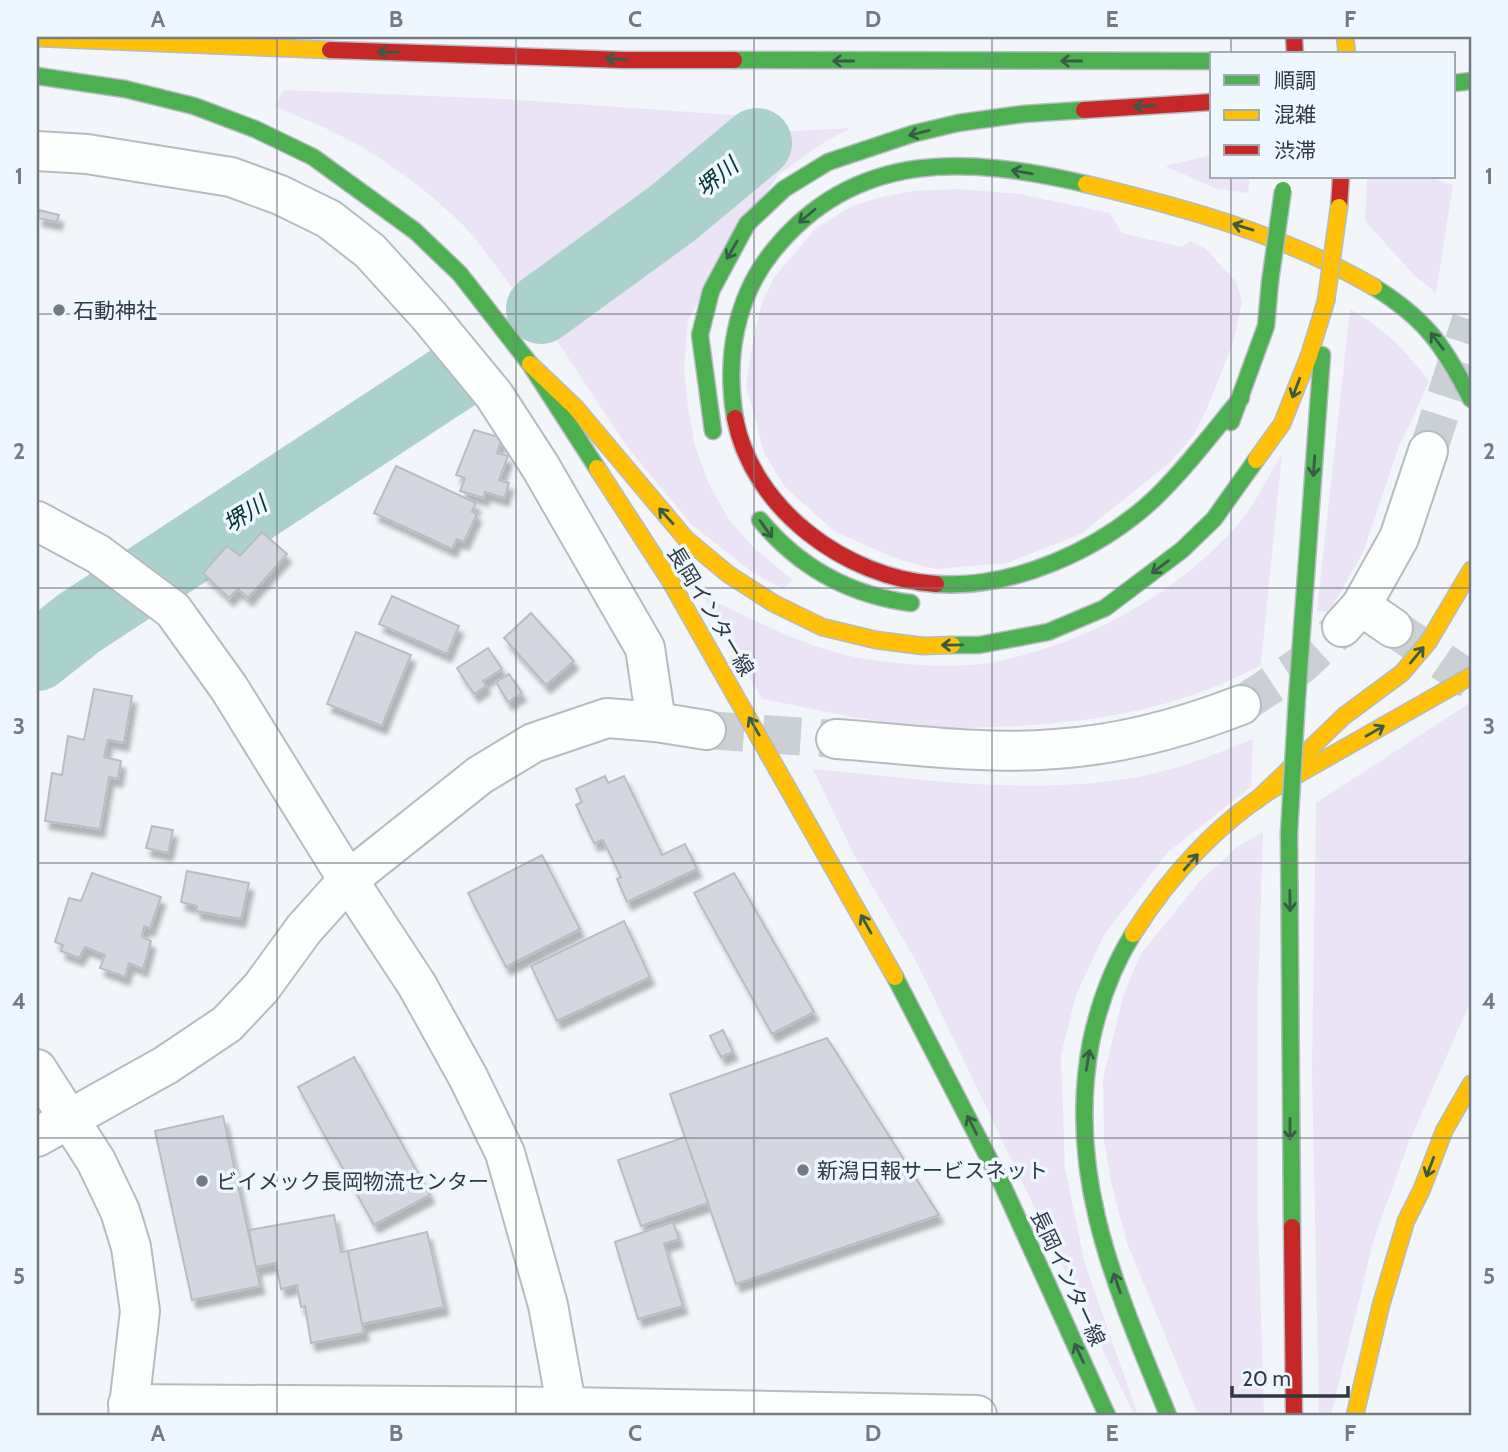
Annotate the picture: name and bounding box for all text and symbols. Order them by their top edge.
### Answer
text: A [151,5,166,33]
text: B [389,5,403,33]
text: C [628,5,642,33]
text: D [865,5,881,33]
text: E [1105,5,1119,33]
text: F [1344,5,1356,33]
one-way arrow [377,46,400,59]
legend [1210,52,1456,178]
one-way arrow [604,53,627,66]
one-way arrow [832,54,855,68]
one-way arrow [1059,54,1082,68]
text: 順調 [1274,68,1316,93]
one-way arrow [1133,100,1156,113]
text: 混雑 [1274,102,1316,127]
one-way arrow [908,127,931,140]
text: 渋滞 [1274,138,1316,163]
water label: 堺川 [690,150,746,203]
text: 1 [15,162,23,190]
text: 1 [1485,162,1493,190]
one-way arrow [1012,165,1034,178]
one-way arrow [798,208,816,224]
one-way arrow [1232,220,1254,233]
one-way arrow [725,239,739,259]
place label: 石動神社 [73,298,157,323]
marker: 石動神社 [51,302,67,318]
one-way arrow [1429,332,1444,350]
one-way arrow [1289,377,1302,399]
text: 2 [13,437,25,465]
text: 2 [1483,437,1495,465]
one-way arrow [1307,455,1320,477]
water label: 堺川 [218,488,274,538]
one-way arrow [657,508,674,525]
one-way arrow [759,519,774,538]
street label: 長岡インター線 [662,542,760,680]
one-way arrow [1151,559,1170,574]
one-way arrow [941,638,964,652]
one-way arrow [1409,646,1425,664]
text: 3 [13,712,25,740]
text: 3 [1483,712,1495,740]
one-way arrow [747,716,761,736]
one-way arrow [1364,724,1384,738]
one-way arrow [1182,854,1199,871]
one-way arrow [1283,890,1297,913]
one-way arrow [858,914,872,935]
text: 4 [12,987,26,1015]
text: 4 [1482,987,1496,1015]
one-way arrow [1082,1049,1095,1072]
one-way arrow [965,1115,979,1136]
one-way arrow [1283,1117,1297,1140]
one-way arrow [1423,1156,1436,1177]
place label: 新潟日報サービスネット [817,1158,1048,1183]
marker: 新潟日報サービスネット [795,1162,811,1178]
place label: ビイメック長岡物流センター [216,1169,489,1194]
marker: ビイメック長岡物流センター [194,1173,210,1189]
street label: 長岡インター線 [1026,1206,1110,1350]
text: 5 [13,1262,25,1290]
text: 5 [1483,1262,1495,1290]
one-way arrow [1110,1272,1123,1294]
one-way arrow [1072,1343,1086,1364]
scale bar [1232,1354,1347,1398]
text: 20 m [1242,1366,1291,1391]
text: A [151,1419,166,1447]
text: B [389,1419,403,1447]
text: C [628,1419,642,1447]
text: D [865,1419,881,1447]
text: E [1105,1419,1119,1447]
text: F [1344,1419,1356,1447]

